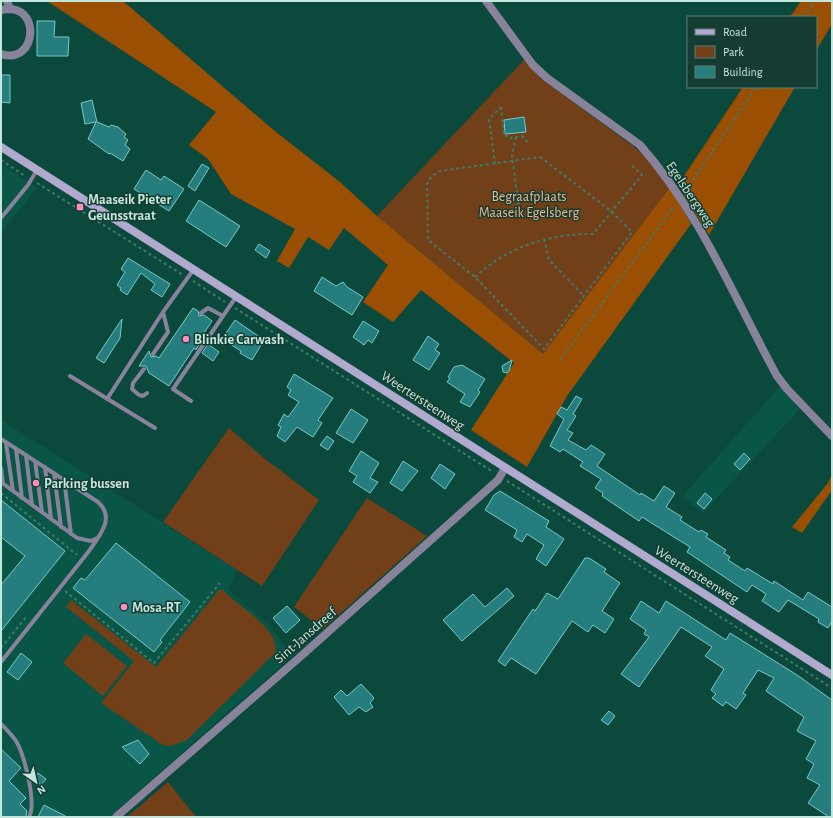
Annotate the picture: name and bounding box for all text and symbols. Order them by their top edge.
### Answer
legend [687,16,817,88]
text: Road [723,26,747,38]
text: Park [723,46,744,58]
text: Building [723,66,763,78]
street label: Egelsbergweg [663,159,717,230]
park label: Begraafplaats Maaseik Egelsberg [479,190,579,220]
place label: Maaseik Pieter Geunsstraat [88,193,171,223]
marker: Maaseik Pieter Geunsstraat [75,202,85,212]
place label: Blinkie Carwash [194,333,284,347]
marker: Blinkie Carwash [181,334,191,344]
street label: Weertersteenweg [378,369,467,433]
place label: Parking bussen [44,477,129,491]
marker: Parking bussen [31,478,41,488]
street label: Weertersteenweg [652,543,741,606]
place label: Mosa-RT [132,601,181,615]
marker: Mosa-RT [119,602,129,612]
street label: Sint-Jansdreef [272,605,340,666]
north arrow [16,762,56,802]
text: N [35,783,48,797]

